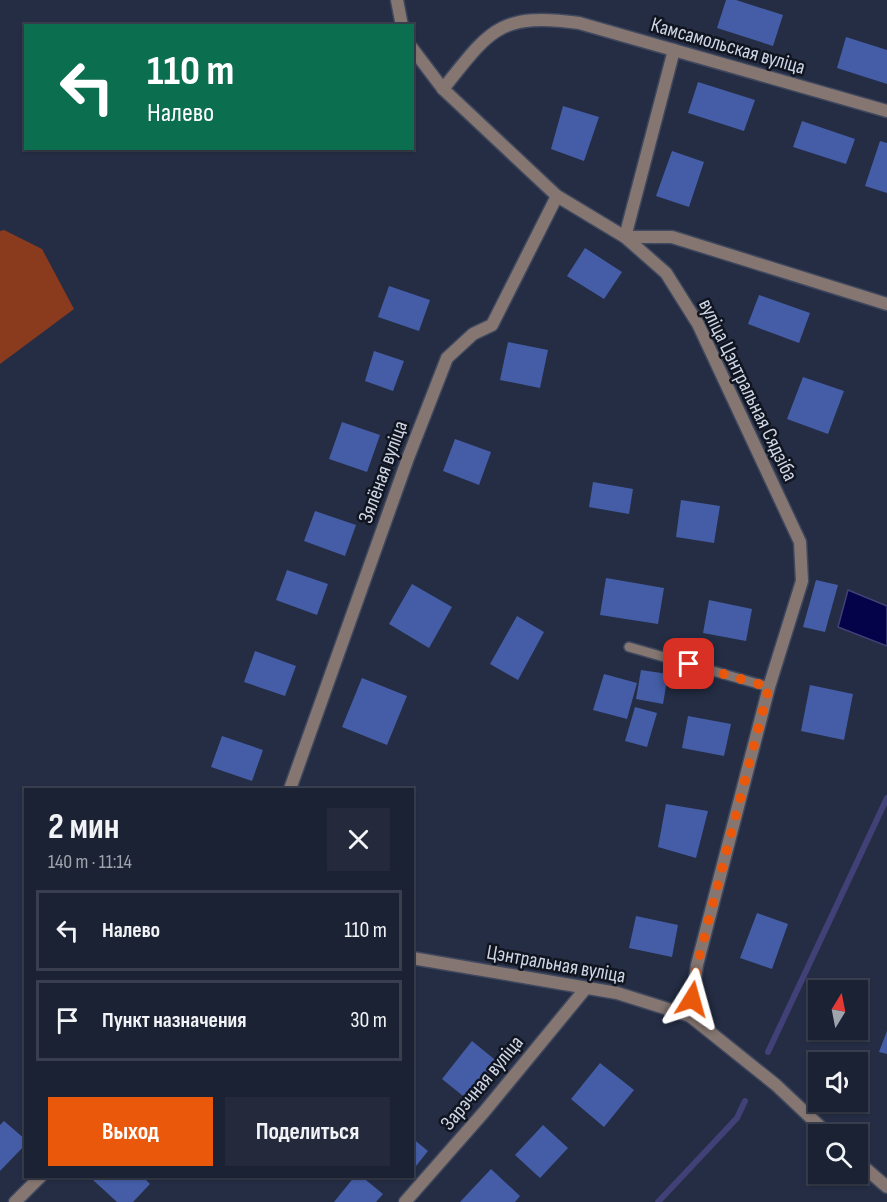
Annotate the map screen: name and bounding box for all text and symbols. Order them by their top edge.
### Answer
street label: Камсамольская вуліца [648,12,808,80]
text: 110 m [147,46,234,97]
icon: left [48,48,126,126]
text: Налево [147,97,214,129]
street label: вуліца Цэнтральная Сядзіба [693,295,803,485]
street label: Зялёная вуліца [353,417,413,527]
pin [663,638,714,689]
icon: arrive [672,647,705,680]
text: 2 мин [48,806,119,849]
button: close [327,808,390,871]
text: 140 m · 11:14 [48,850,132,874]
icon: left [51,914,84,947]
text: Налево [102,917,160,944]
text: 110 m [344,917,387,944]
street label: Цэнтральная вуліца [485,939,627,989]
position arrow [660,967,724,1031]
north arrow [808,980,868,1040]
map controls [808,980,868,1184]
icon: arrive [51,1004,84,1037]
text: Пункт назначения [102,1007,246,1034]
text: 30 m [350,1007,387,1034]
street label: Зарэчная вуліца [435,1031,529,1135]
button: sound [808,1052,868,1112]
button: Выход [48,1097,213,1166]
button: Поделиться [225,1097,390,1166]
button: search [808,1124,868,1184]

